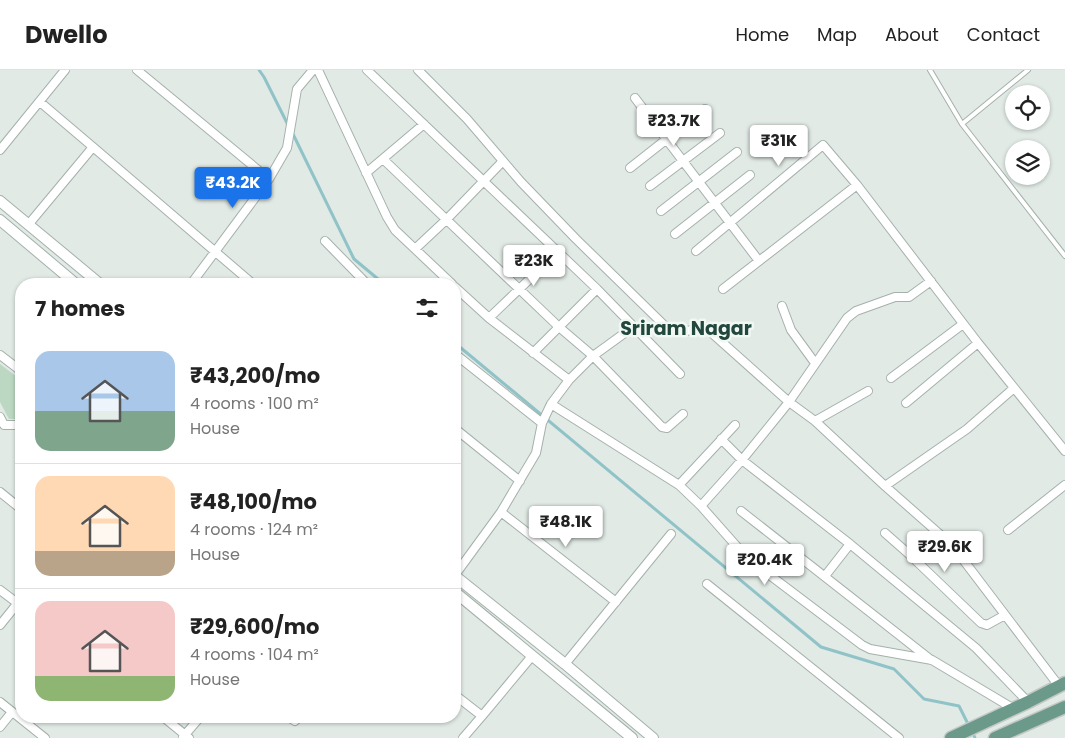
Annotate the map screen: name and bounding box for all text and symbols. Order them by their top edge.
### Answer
text: Dwello [25,18,107,51]
text: Home [735,22,789,47]
text: Map [817,22,857,47]
text: About [885,22,939,47]
text: Contact [967,22,1040,47]
map controls [1005,85,1050,185]
button: locate [1005,85,1050,130]
pin: ₹23.7K [633,104,715,147]
text: ₹23.7K [648,109,700,132]
pin: ₹31K [749,124,809,167]
text: ₹31K [761,129,797,152]
button: layers [1005,140,1050,185]
pin: ₹43.2K [192,166,274,209]
text: ₹43.2K [206,171,260,194]
pin: ₹23K [504,244,564,287]
text: ₹23K [514,249,554,272]
text: 7 homes [35,294,125,323]
icon: filters [413,294,441,322]
district label: Sriram Nagar [620,315,752,342]
text: ₹43,200/mo [190,361,320,390]
icon: home [75,371,135,431]
text: 4 rooms · 100 m² [190,392,319,415]
text: House [190,417,240,440]
text: ₹48,100/mo [190,487,317,516]
icon: home [75,496,135,556]
pin: ₹48.1K [525,506,607,548]
text: ₹48.1K [540,510,592,533]
text: 4 rooms · 124 m² [190,518,318,541]
pin: ₹29.6K [904,530,986,573]
text: ₹29.6K [918,535,972,558]
text: House [190,543,240,566]
pin: ₹20.4K [724,544,806,586]
text: ₹20.4K [737,548,793,571]
text: ₹29,600/mo [190,612,319,641]
icon: home [75,621,135,681]
text: 4 rooms · 104 m² [190,643,319,666]
text: House [190,668,240,691]

